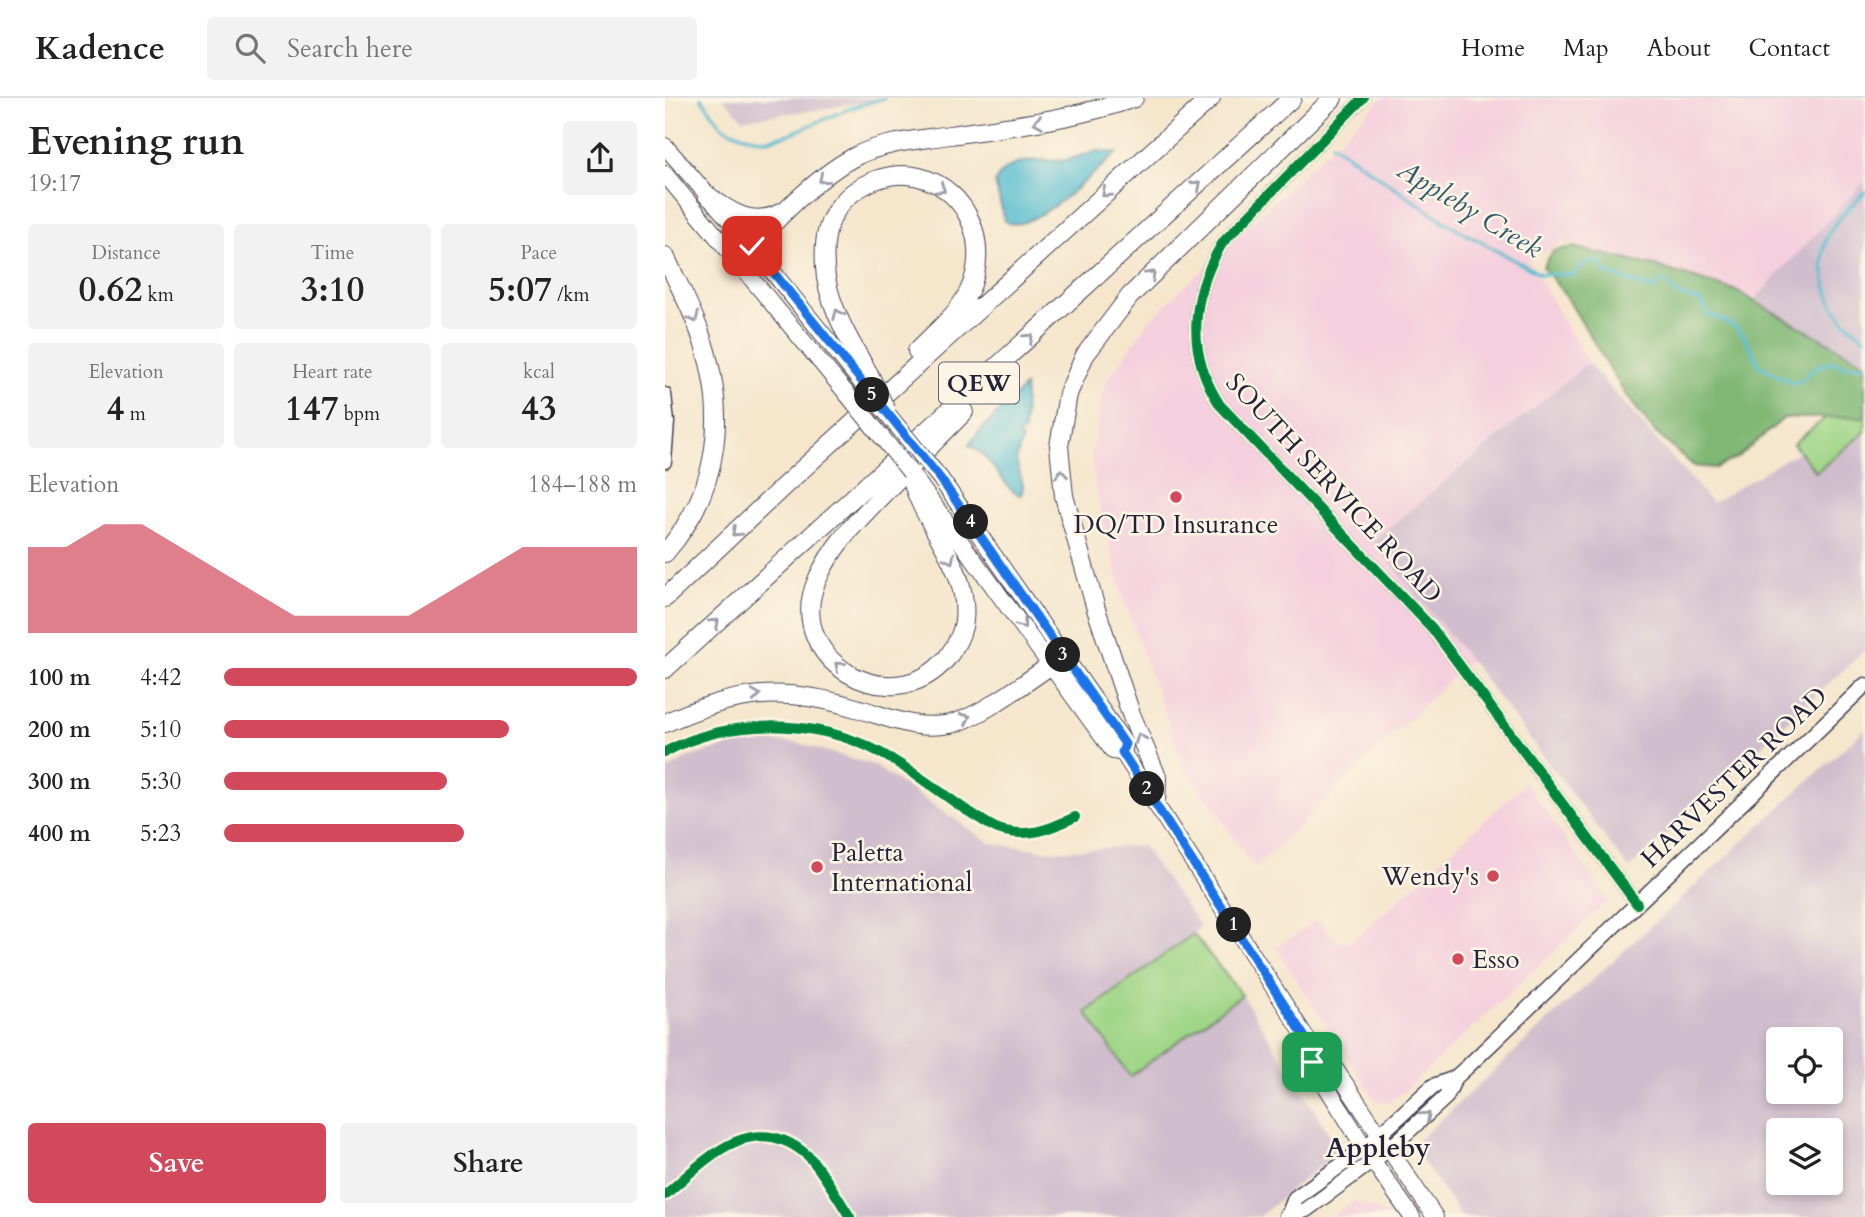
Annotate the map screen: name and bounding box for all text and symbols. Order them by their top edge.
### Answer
search box [207,17,697,80]
text: Kadence [35,26,165,71]
icon: search [231,29,269,67]
text: Search here [287,31,413,66]
text: Home [1461,32,1525,65]
text: Map [1563,32,1609,65]
text: About [1647,32,1711,65]
text: Contact [1749,32,1830,65]
one-way arrow [1032,114,1044,129]
text: Evening run [28,116,244,168]
button: share [563,121,637,195]
water label: Appleby Creek [1389,150,1550,267]
text: 19:17 [28,168,81,199]
one-way arrow [819,171,832,183]
one-way arrow [934,180,947,193]
one-way arrow [1189,180,1202,193]
one-way arrow [1101,185,1114,198]
pin [722,216,782,276]
icon: check [733,227,771,265]
text: Distance [91,240,161,266]
text: Time [311,240,354,266]
text: Pace [520,240,557,266]
text: 0.62 [79,266,142,314]
text: 3:10 [301,266,364,314]
text: 5:07 [488,266,552,314]
one-way arrow [1143,270,1156,283]
text: km [142,282,174,308]
text: /km [552,282,590,308]
one-way arrow [832,308,846,321]
one-way arrow [686,311,700,323]
one-way arrow [1021,334,1034,346]
text: Elevation [88,359,164,385]
text: Heart rate [292,359,373,385]
text: kcal [523,359,555,385]
road number: QEW [939,362,1019,404]
street label: SOUTH SERVICE ROAD [1218,365,1450,611]
pin: 5 [855,378,889,412]
text: 5 [867,381,876,407]
text: 4 [107,385,125,433]
text: 147 [285,385,339,433]
text: 43 [521,385,557,433]
text: m [125,401,146,427]
text: bpm [339,401,380,427]
one-way arrow [1054,468,1069,479]
text: Elevation [28,469,119,500]
text: 184–188 m [528,469,637,500]
marker: DQ/TD Insurance [1168,489,1184,505]
pin: 4 [953,504,989,540]
place label: DQ/TD Insurance [1074,507,1278,542]
text: 4 [966,508,975,534]
one-way arrow [731,523,744,536]
one-way arrow [942,552,956,564]
one-way arrow [1014,616,1026,629]
one-way arrow [707,618,720,631]
pin: 3 [1045,638,1081,672]
text: 3 [1058,641,1067,667]
text: 100 m [28,662,91,693]
text: 4:42 [140,662,181,693]
one-way arrow [834,662,847,674]
street label: HARVESTER ROAD [1633,679,1835,875]
one-way arrow [750,687,762,702]
one-way arrow [958,712,971,726]
text: 200 m [28,714,91,745]
text: 5:10 [140,714,181,745]
one-way arrow [1135,733,1149,745]
text: 300 m [28,766,91,797]
text: 5:30 [140,766,181,797]
pin: 2 [1129,772,1165,806]
text: 2 [1142,775,1151,801]
text: 400 m [28,818,91,849]
text: 5:23 [140,818,181,849]
place label: Paletta International [831,835,973,900]
marker: Paletta International [809,859,825,875]
place label: Wendy's [1381,859,1479,894]
marker: Wendy's [1485,868,1501,884]
pin: 1 [1217,908,1251,942]
text: 1 [1229,911,1238,937]
place label: Esso [1472,942,1520,977]
marker: Esso [1450,951,1466,967]
map controls [1766,1027,1843,1195]
button: locate [1766,1027,1843,1104]
pin [1282,1032,1342,1092]
icon: arrive [1293,1043,1331,1081]
one-way arrow [1417,1112,1430,1124]
button: layers [1766,1118,1843,1195]
button: Save [28,1123,326,1203]
button: Share [340,1123,637,1203]
district label: Appleby [1326,1129,1431,1167]

